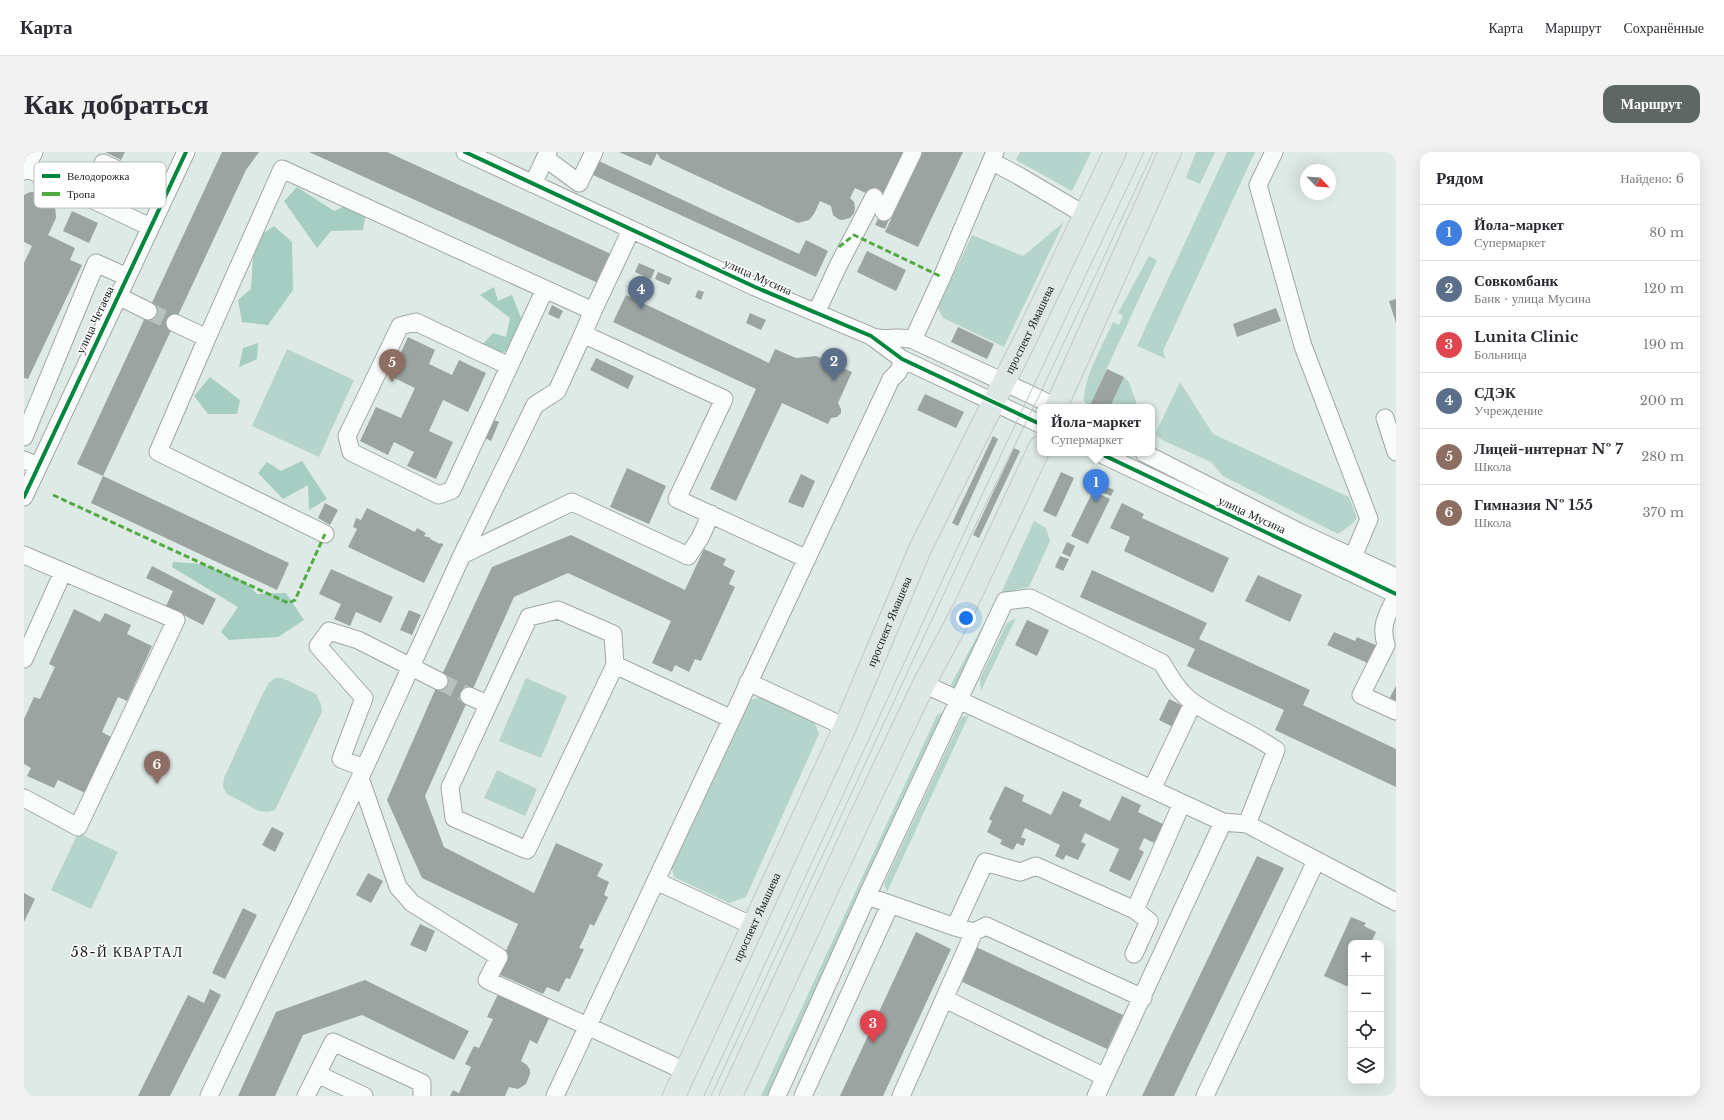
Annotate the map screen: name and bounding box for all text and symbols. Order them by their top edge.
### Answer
text: Карта [20,16,72,39]
text: Карта [1488,19,1523,37]
text: Маршрут [1545,19,1601,37]
text: Сохранённые [1623,19,1704,37]
button: Маршрут [1603,85,1700,123]
text: Как добраться [24,87,209,122]
legend [34,162,166,208]
north arrow [1300,164,1336,200]
text: Рядом [1436,168,1484,189]
text: Велодорожка [67,169,129,183]
text: Найдено: 6 [1620,170,1684,187]
text: Тропа [67,187,95,201]
text: Йола-маркет [1474,215,1564,234]
text: 1 [1446,224,1452,241]
text: 80 m [1649,224,1684,241]
text: Супермаркет [1474,234,1546,251]
street label: улица Мусина [722,255,795,299]
text: Совкомбанк [1474,271,1558,290]
pin: 4 [628,276,654,309]
text: 2 [1445,280,1453,297]
text: 120 m [1643,280,1684,297]
street label: проспект Ямашева [1001,282,1057,376]
street label: улица Четаева [72,283,117,356]
text: Банк · улица Мусина [1474,290,1591,307]
text: Lunita Clinic [1474,327,1578,346]
text: 3 [1445,336,1453,353]
text: 190 m [1643,336,1684,353]
text: Больница [1474,346,1527,363]
pin: 2 [821,348,847,381]
pin: 5 [379,349,405,382]
text: СДЭК [1474,383,1516,402]
text: 4 [1445,392,1453,409]
text: 200 m [1640,392,1684,409]
text: Учреждение [1474,402,1543,419]
popup [1037,404,1155,456]
text: Йола-маркет [1051,412,1141,431]
text: Супермаркет [1051,431,1123,448]
text: Лицей-интернат № 7 [1474,439,1623,458]
text: 5 [1445,448,1453,465]
text: 280 m [1641,448,1684,465]
text: Школа [1474,458,1511,475]
pin: 1 [1083,469,1109,502]
street label: улица Мусина [1216,492,1289,537]
text: Гимназия № 155 [1474,495,1593,514]
text: 6 [1445,504,1453,521]
text: 370 m [1643,504,1684,521]
text: Школа [1474,514,1511,531]
street label: проспект Ямашева [863,573,915,669]
your location [956,608,976,628]
pin: 6 [144,751,170,784]
street label: проспект Ямашева [729,870,784,964]
map controls [1348,940,1384,1084]
button: + [1348,940,1384,976]
district label: 58-Й КВАРТАЛ [71,943,183,961]
button: − [1348,976,1384,1012]
pin: 3 [860,1010,886,1043]
button: locate [1348,1012,1384,1048]
button: layers [1348,1048,1384,1084]

